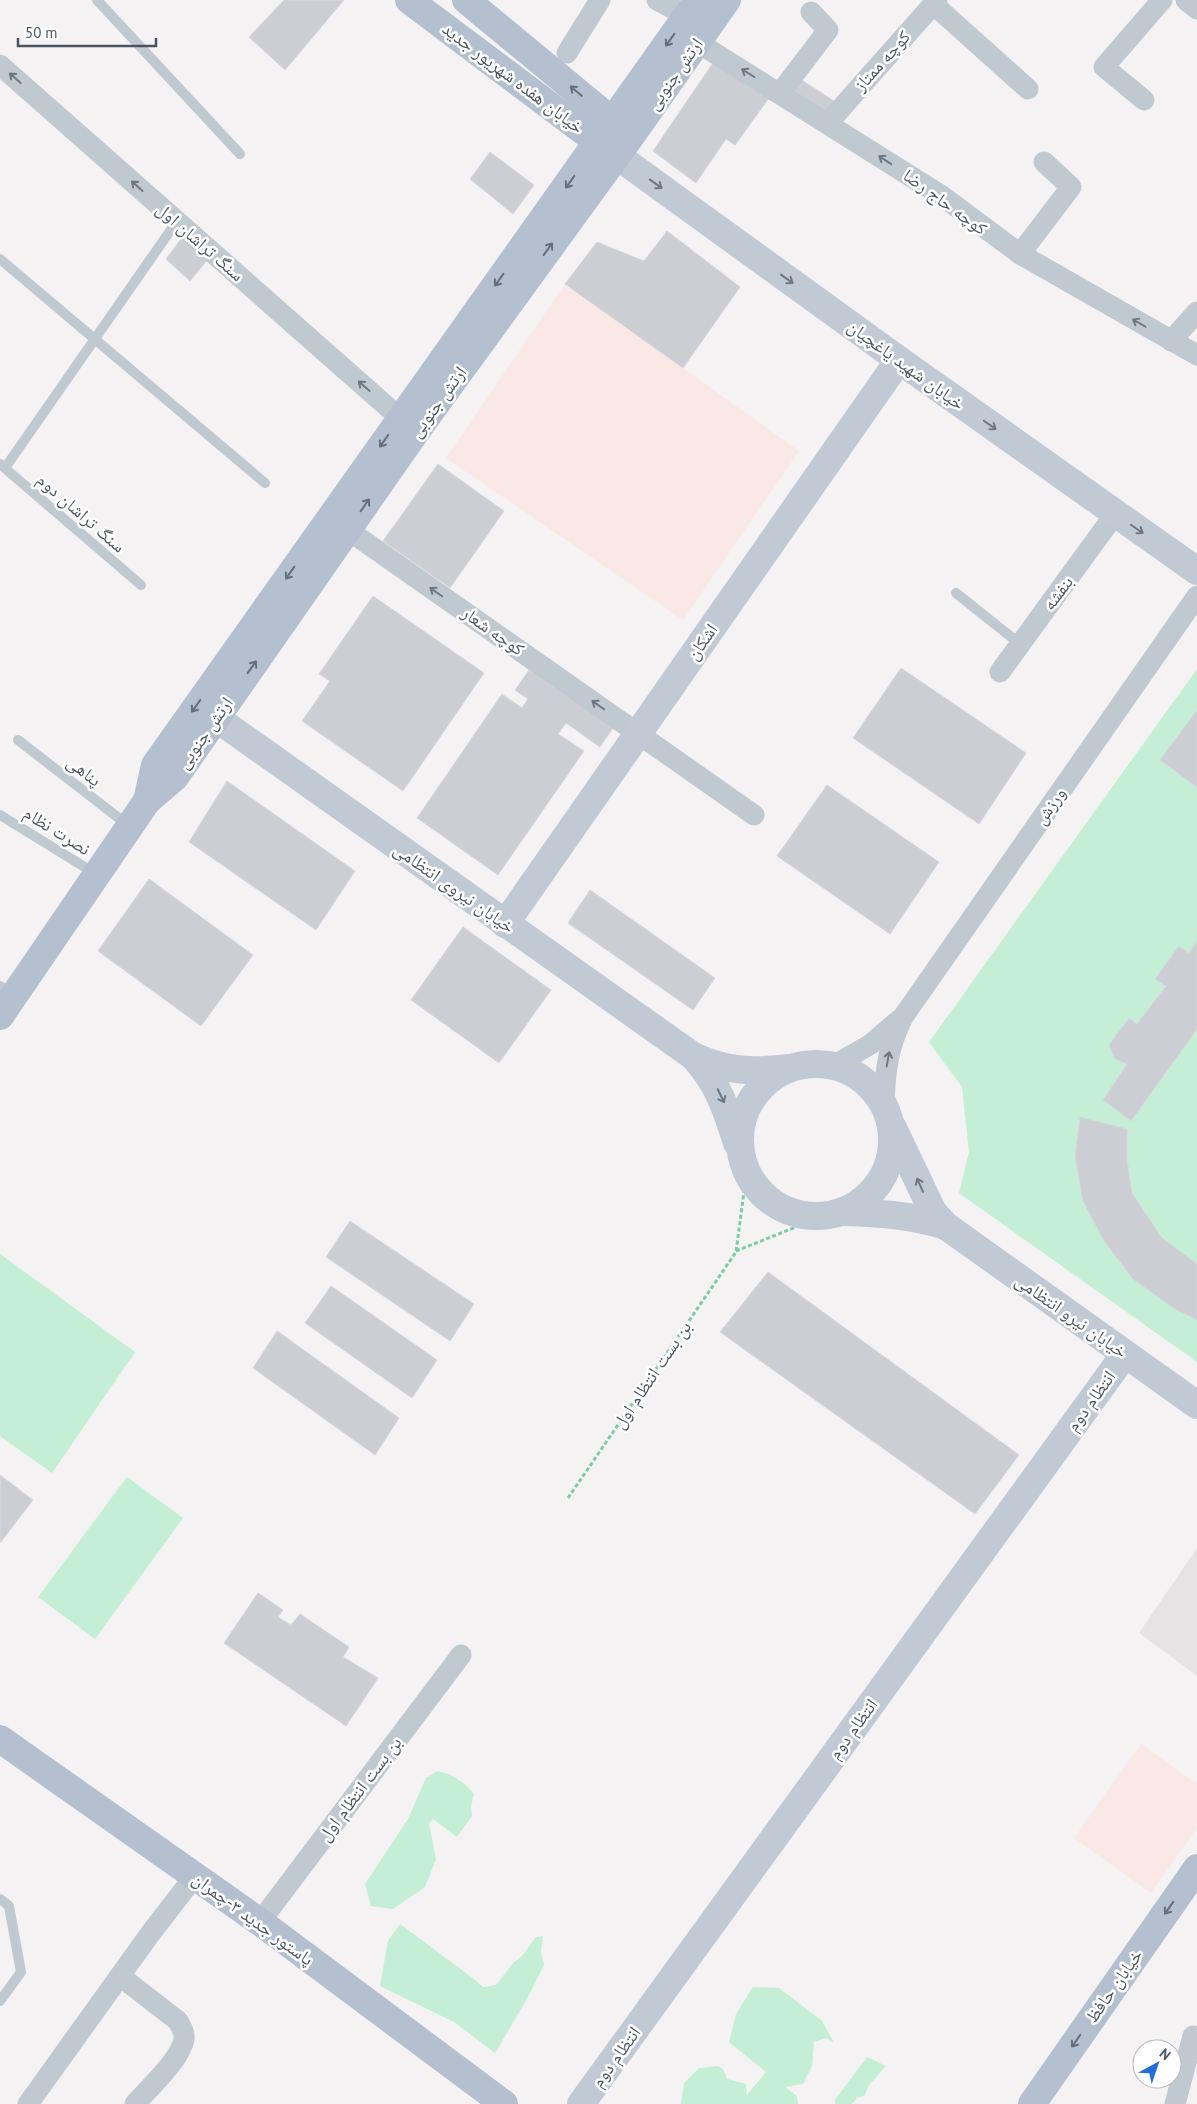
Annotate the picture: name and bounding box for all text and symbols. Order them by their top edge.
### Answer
scale bar [18,15,155,47]
street label: خیابان هفده شهریور جدید [438,17,589,138]
text: 50 m [25,23,58,42]
street label: کوچه ممتاز [848,25,915,97]
street label: ارتش جنوبی [641,33,708,114]
one-way arrow [665,33,675,47]
one-way arrow [741,68,755,78]
one-way arrow [9,72,22,84]
one-way arrow [570,85,583,96]
one-way arrow [878,154,892,165]
street label: کوچه حاج رضا [898,163,992,241]
one-way arrow [565,175,575,189]
one-way arrow [648,179,662,189]
one-way arrow [130,180,143,192]
street label: سنگ تراشان اول [152,197,249,286]
one-way arrow [543,242,553,256]
one-way arrow [494,273,504,287]
one-way arrow [780,274,794,284]
street label: خیابان شهید یاغچیان [843,314,969,415]
one-way arrow [1133,317,1147,327]
street label: ارتش جنوبی [404,361,471,442]
one-way arrow [357,380,370,392]
one-way arrow [983,420,997,430]
one-way arrow [379,434,389,448]
street label: سنگ تراشان دوم [32,468,130,558]
one-way arrow [360,498,370,512]
one-way arrow [1130,524,1144,534]
one-way arrow [285,566,295,580]
street label: بنفشه [1037,571,1078,614]
one-way arrow [430,587,444,597]
street label: کوچه شعار [457,600,529,661]
street label: اشکان [681,619,722,664]
one-way arrow [247,660,257,674]
street label: ارتش جنوبی [171,692,238,773]
one-way arrow [191,699,201,713]
one-way arrow [592,700,606,710]
street label: پناهی [62,750,106,791]
street label: ورزش [1029,783,1071,829]
street label: نصرت نظام [19,801,95,861]
street label: خیابان نیروی انتظامی [389,837,519,938]
one-way arrow [883,1052,893,1068]
one-way arrow [717,1088,726,1103]
one-way arrow [915,1178,925,1193]
street label: خیابان نیرو انتظامی [1011,1268,1132,1363]
street label: بن بست انتظام اول [607,1316,697,1434]
street label: انتظام دوم [1061,1366,1121,1436]
street label: انتظام دوم [823,1694,883,1764]
street label: بن بست انتظام اول [313,1732,407,1846]
street label: پاستور جدید ۳-چمران [188,1867,318,1970]
one-way arrow [1164,1901,1174,1915]
street label: خیابان حافظ [1080,1944,1147,2027]
street label: انتظام دوم [586,2022,646,2092]
one-way arrow [1071,2034,1081,2048]
north arrow [1132,2039,1182,2089]
text: N [1156,2044,1175,2064]

